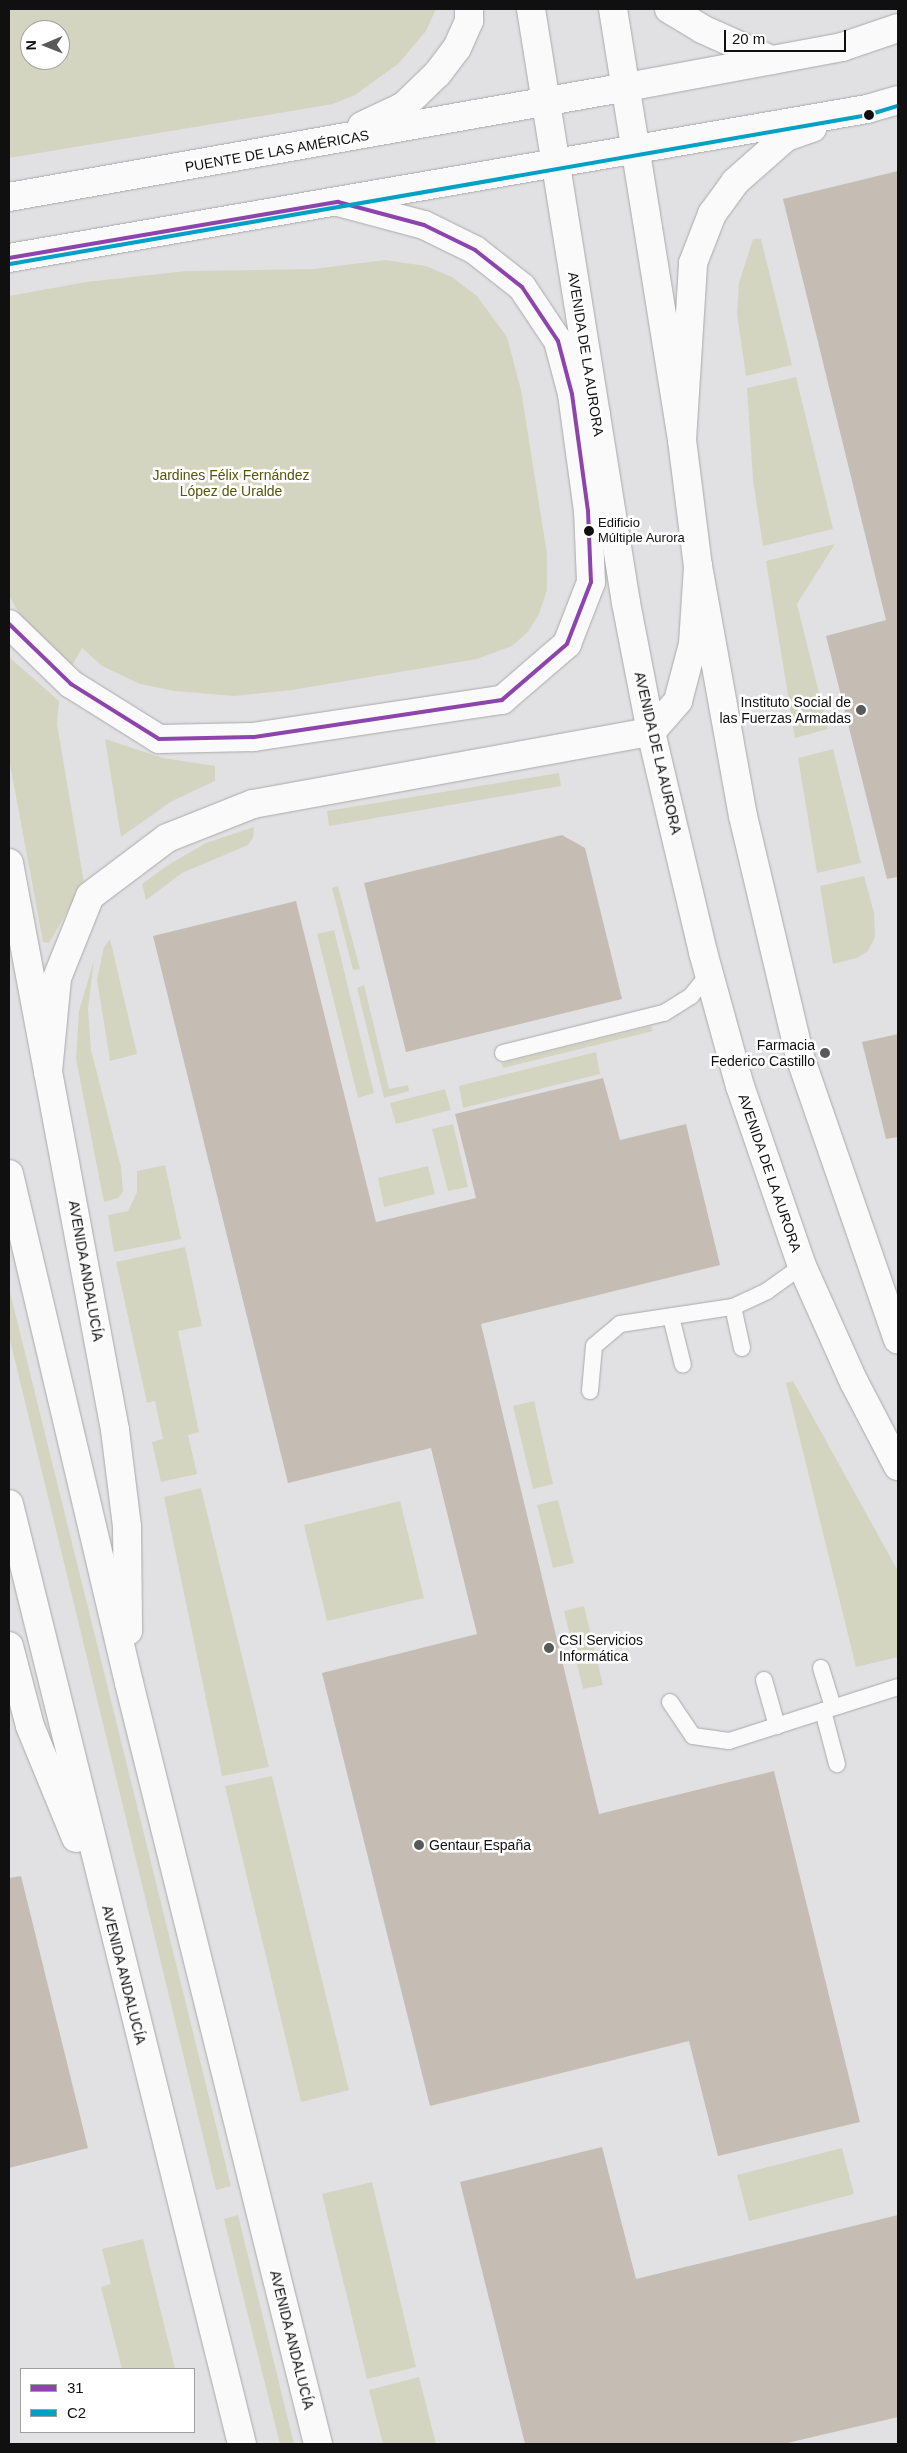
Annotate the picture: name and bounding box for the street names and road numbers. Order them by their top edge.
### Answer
street label: PUENTE DE LAS AMÉRICAS [183,126,371,176]
street label: AVENIDA DE LA AURORA [565,269,607,439]
street label: AVENIDA DE LA AURORA [631,669,685,837]
street label: AVENIDA DE LA AURORA [735,1091,805,1255]
street label: AVENIDA ANDALUCÍA [65,1198,107,1344]
street label: AVENIDA ANDALUCÍA [98,1903,150,2047]
street label: AVENIDA ANDALUCÍA [266,2268,318,2412]

